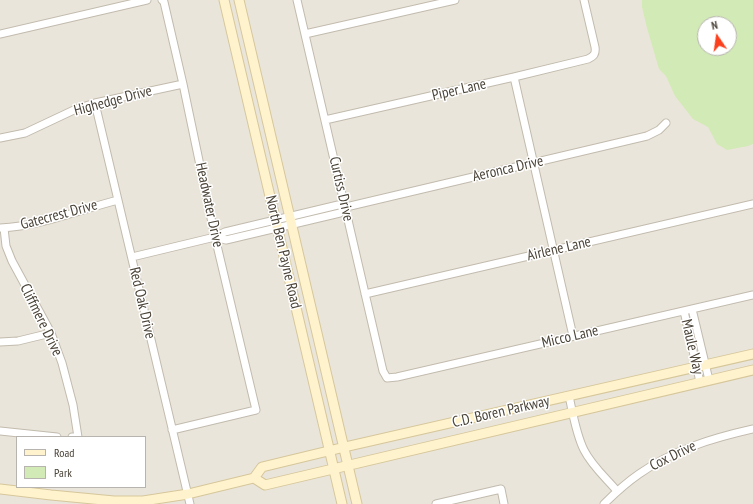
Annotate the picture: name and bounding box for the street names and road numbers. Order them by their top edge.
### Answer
street label: Piper Lane [430,75,488,105]
street label: Highedge Drive [72,82,154,120]
street label: Aeronca Drive [471,152,545,186]
street label: Curtiss Drive [325,155,357,223]
street label: Headwater Drive [191,161,227,249]
street label: North Ben Payne Road [261,194,305,310]
street label: Gatecrest Drive [19,196,99,234]
street label: Airlene Lane [525,233,593,265]
street label: Red Oak Drive [125,265,159,341]
street label: Cliffmere Drive [16,281,66,359]
street label: Maule Way [677,318,707,376]
street label: Micco Lane [540,322,600,352]
street label: C.D. Boren Parkway [451,392,551,432]
street label: Cox Drive [647,437,699,475]

